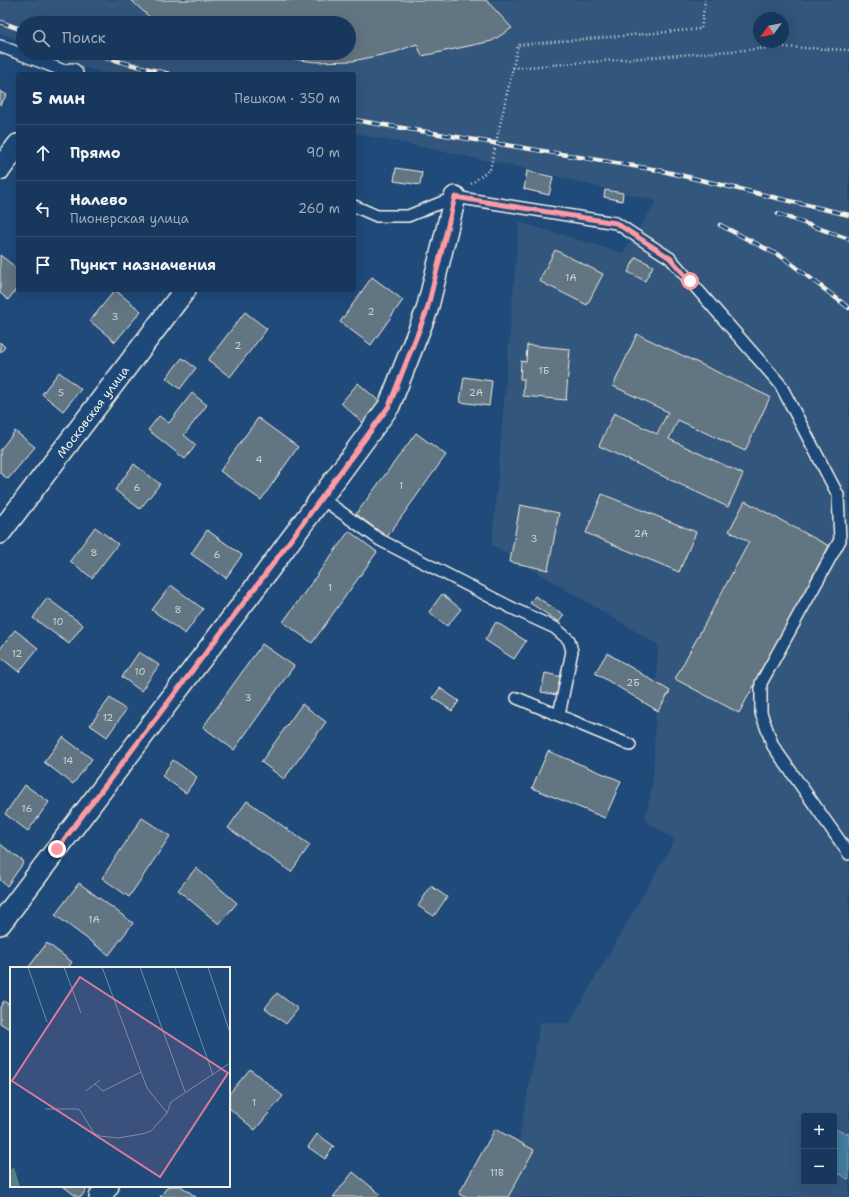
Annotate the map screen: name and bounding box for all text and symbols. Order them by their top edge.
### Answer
north arrow [753,12,789,48]
search box [16,16,356,60]
icon: search [30,27,52,49]
text: Поиск [62,28,106,48]
text: 5 мин [32,87,85,109]
text: Пешком · 350 m [234,90,340,107]
icon: ahead [32,142,54,164]
text: Прямо [70,143,120,163]
text: 90 m [306,144,340,161]
text: Налево [70,190,128,210]
icon: left [32,198,54,220]
text: 260 m [298,200,340,217]
text: Пионерская улица [70,210,189,227]
icon: arrive [32,254,54,276]
text: Пункт назначения [70,255,216,275]
house number: 1А [565,271,577,284]
route start [681,272,699,290]
house number: 2 [368,305,375,318]
house number: 3 [112,310,119,323]
house number: 2 [235,339,242,352]
street label: Московская улица [53,362,133,461]
house number: 1Б [539,364,549,377]
house number: 5 [58,386,64,399]
house number: 2А [469,386,483,399]
house number: 4 [256,453,263,466]
house number: 1 [399,479,403,492]
house number: 6 [134,481,141,494]
house number: 2А [634,527,648,540]
house number: 3 [531,532,538,545]
house number: 8 [91,546,98,559]
house number: 6 [214,548,221,561]
house number: 1 [328,581,332,594]
house number: 8 [175,603,182,616]
house number: 10 [53,615,63,628]
house number: 12 [12,647,22,660]
house number: 10 [135,665,145,678]
house number: 2Б [626,676,640,689]
house number: 3 [245,691,252,704]
house number: 12 [103,711,113,724]
house number: 14 [63,754,73,767]
house number: 16 [22,802,32,815]
route end [48,840,66,858]
house number: 1А [88,913,100,926]
inset map [10,967,230,1187]
house number: 1 [252,1096,256,1109]
map controls [801,1113,837,1185]
button: + [801,1113,837,1149]
button: − [801,1149,837,1185]
house number: 11В [490,1166,504,1179]

